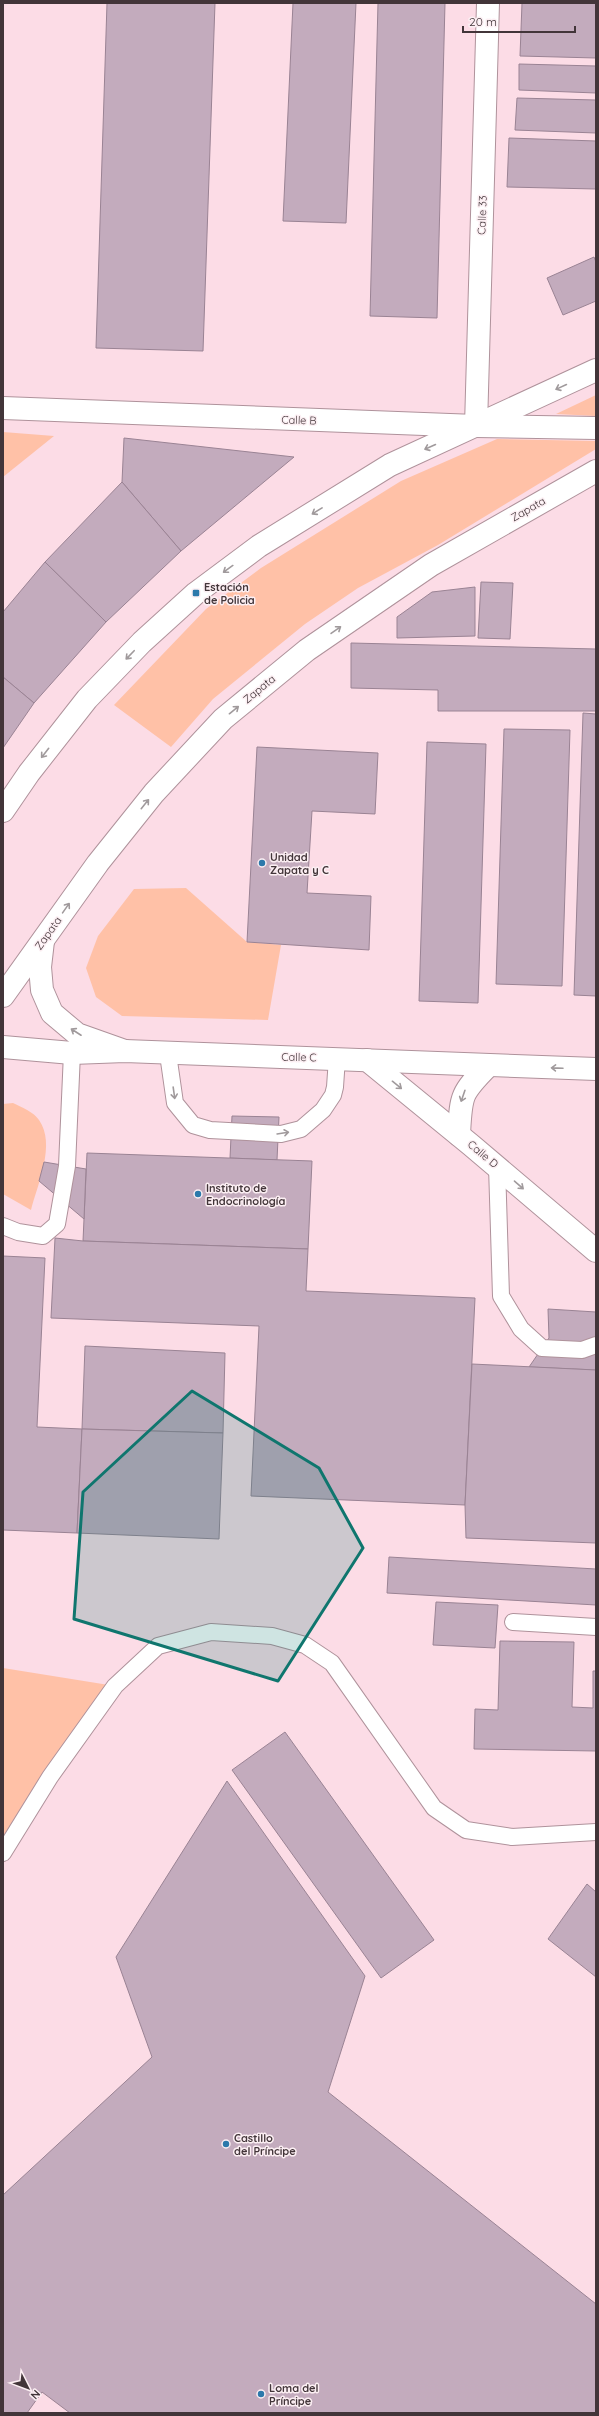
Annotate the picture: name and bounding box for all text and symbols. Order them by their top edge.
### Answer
scale bar [463,8,575,34]
text: 20 m [469,14,497,29]
street label: Calle 33 [474,195,490,235]
one-way arrow [555,384,567,391]
street label: Calle B [281,412,317,428]
one-way arrow [424,444,436,451]
street label: Zapata [508,494,548,524]
one-way arrow [311,507,323,515]
one-way arrow [222,565,233,573]
place label: Estación de Policia [204,580,255,607]
marker: Estación de Policia [191,588,201,598]
one-way arrow [331,626,342,634]
one-way arrow [125,650,135,660]
street label: Zapata [240,672,278,706]
one-way arrow [229,706,240,714]
one-way arrow [41,747,49,758]
one-way arrow [141,799,149,810]
place label: Unidad Zapata y C [270,850,329,877]
marker: Unidad Zapata y C [257,858,267,868]
one-way arrow [62,902,70,913]
street label: Zapata [32,914,64,952]
one-way arrow [70,1028,82,1036]
street label: Calle C [281,1050,317,1064]
one-way arrow [551,1064,564,1072]
one-way arrow [392,1080,402,1089]
one-way arrow [170,1086,177,1099]
one-way arrow [459,1090,467,1102]
one-way arrow [276,1129,289,1137]
street label: Calle D [465,1137,501,1171]
place label: Instituto de Endocrinología [206,1181,285,1208]
one-way arrow [514,1181,524,1190]
marker: Instituto de Endocrinología [193,1189,203,1199]
place label: Castillo del Príncipe [234,2131,296,2158]
marker: Castillo del Príncipe [221,2139,231,2149]
north arrow [8,2368,48,2408]
place label: Loma del Príncipe [269,2381,319,2408]
text: N [28,2387,43,2402]
marker: Loma del Príncipe [256,2389,266,2399]

